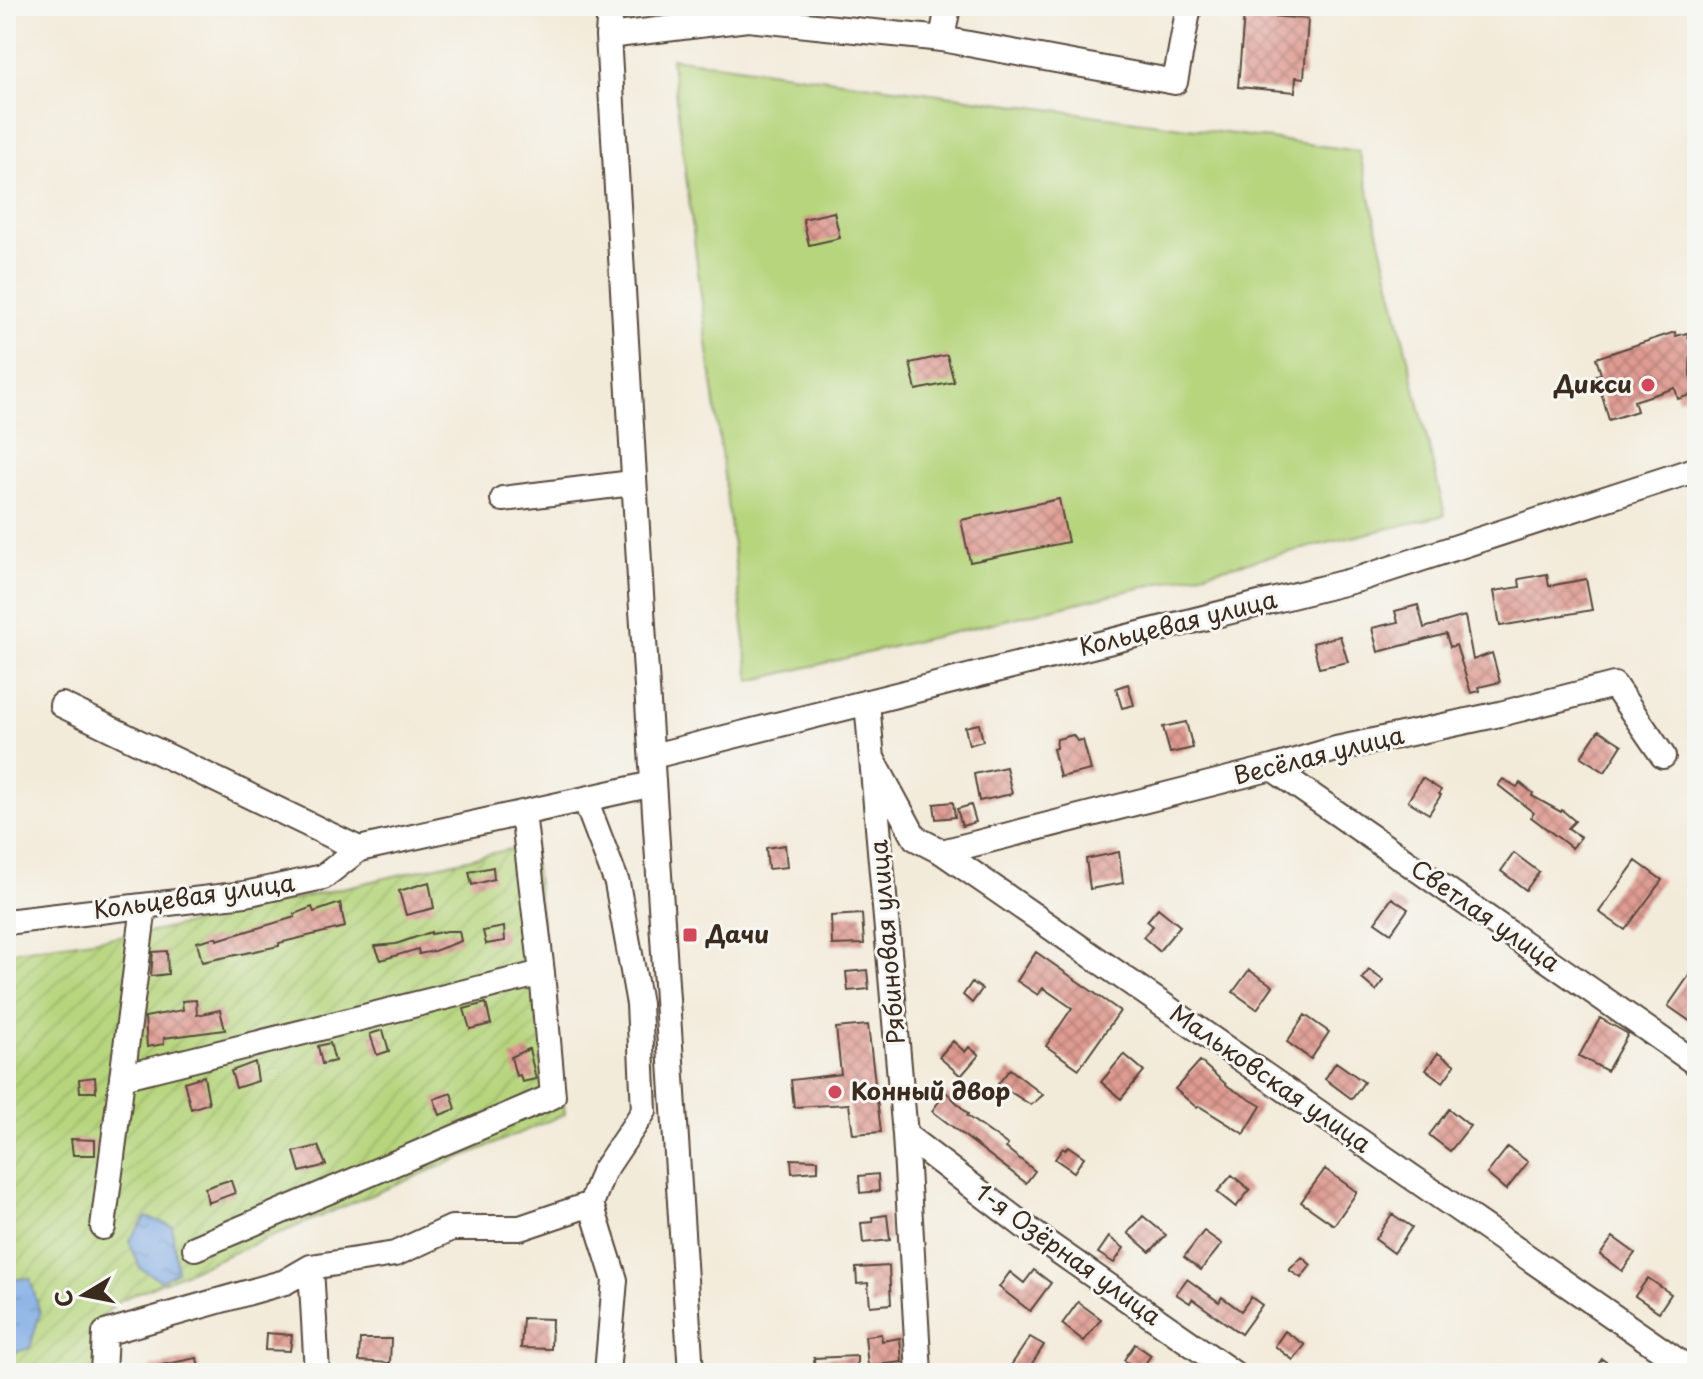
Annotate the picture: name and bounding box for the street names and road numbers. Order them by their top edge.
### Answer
street label: Кольцевая улица [1075,580,1280,664]
street label: Весёлая улица [1230,716,1407,793]
street label: Рябиновая улица [859,839,913,1046]
street label: Светлая улица [1404,849,1568,979]
street label: Кольцевая улица [91,863,297,927]
street label: Мальковская улица [1163,994,1379,1160]
street label: 1-я Озёрная улица [969,1174,1169,1333]

